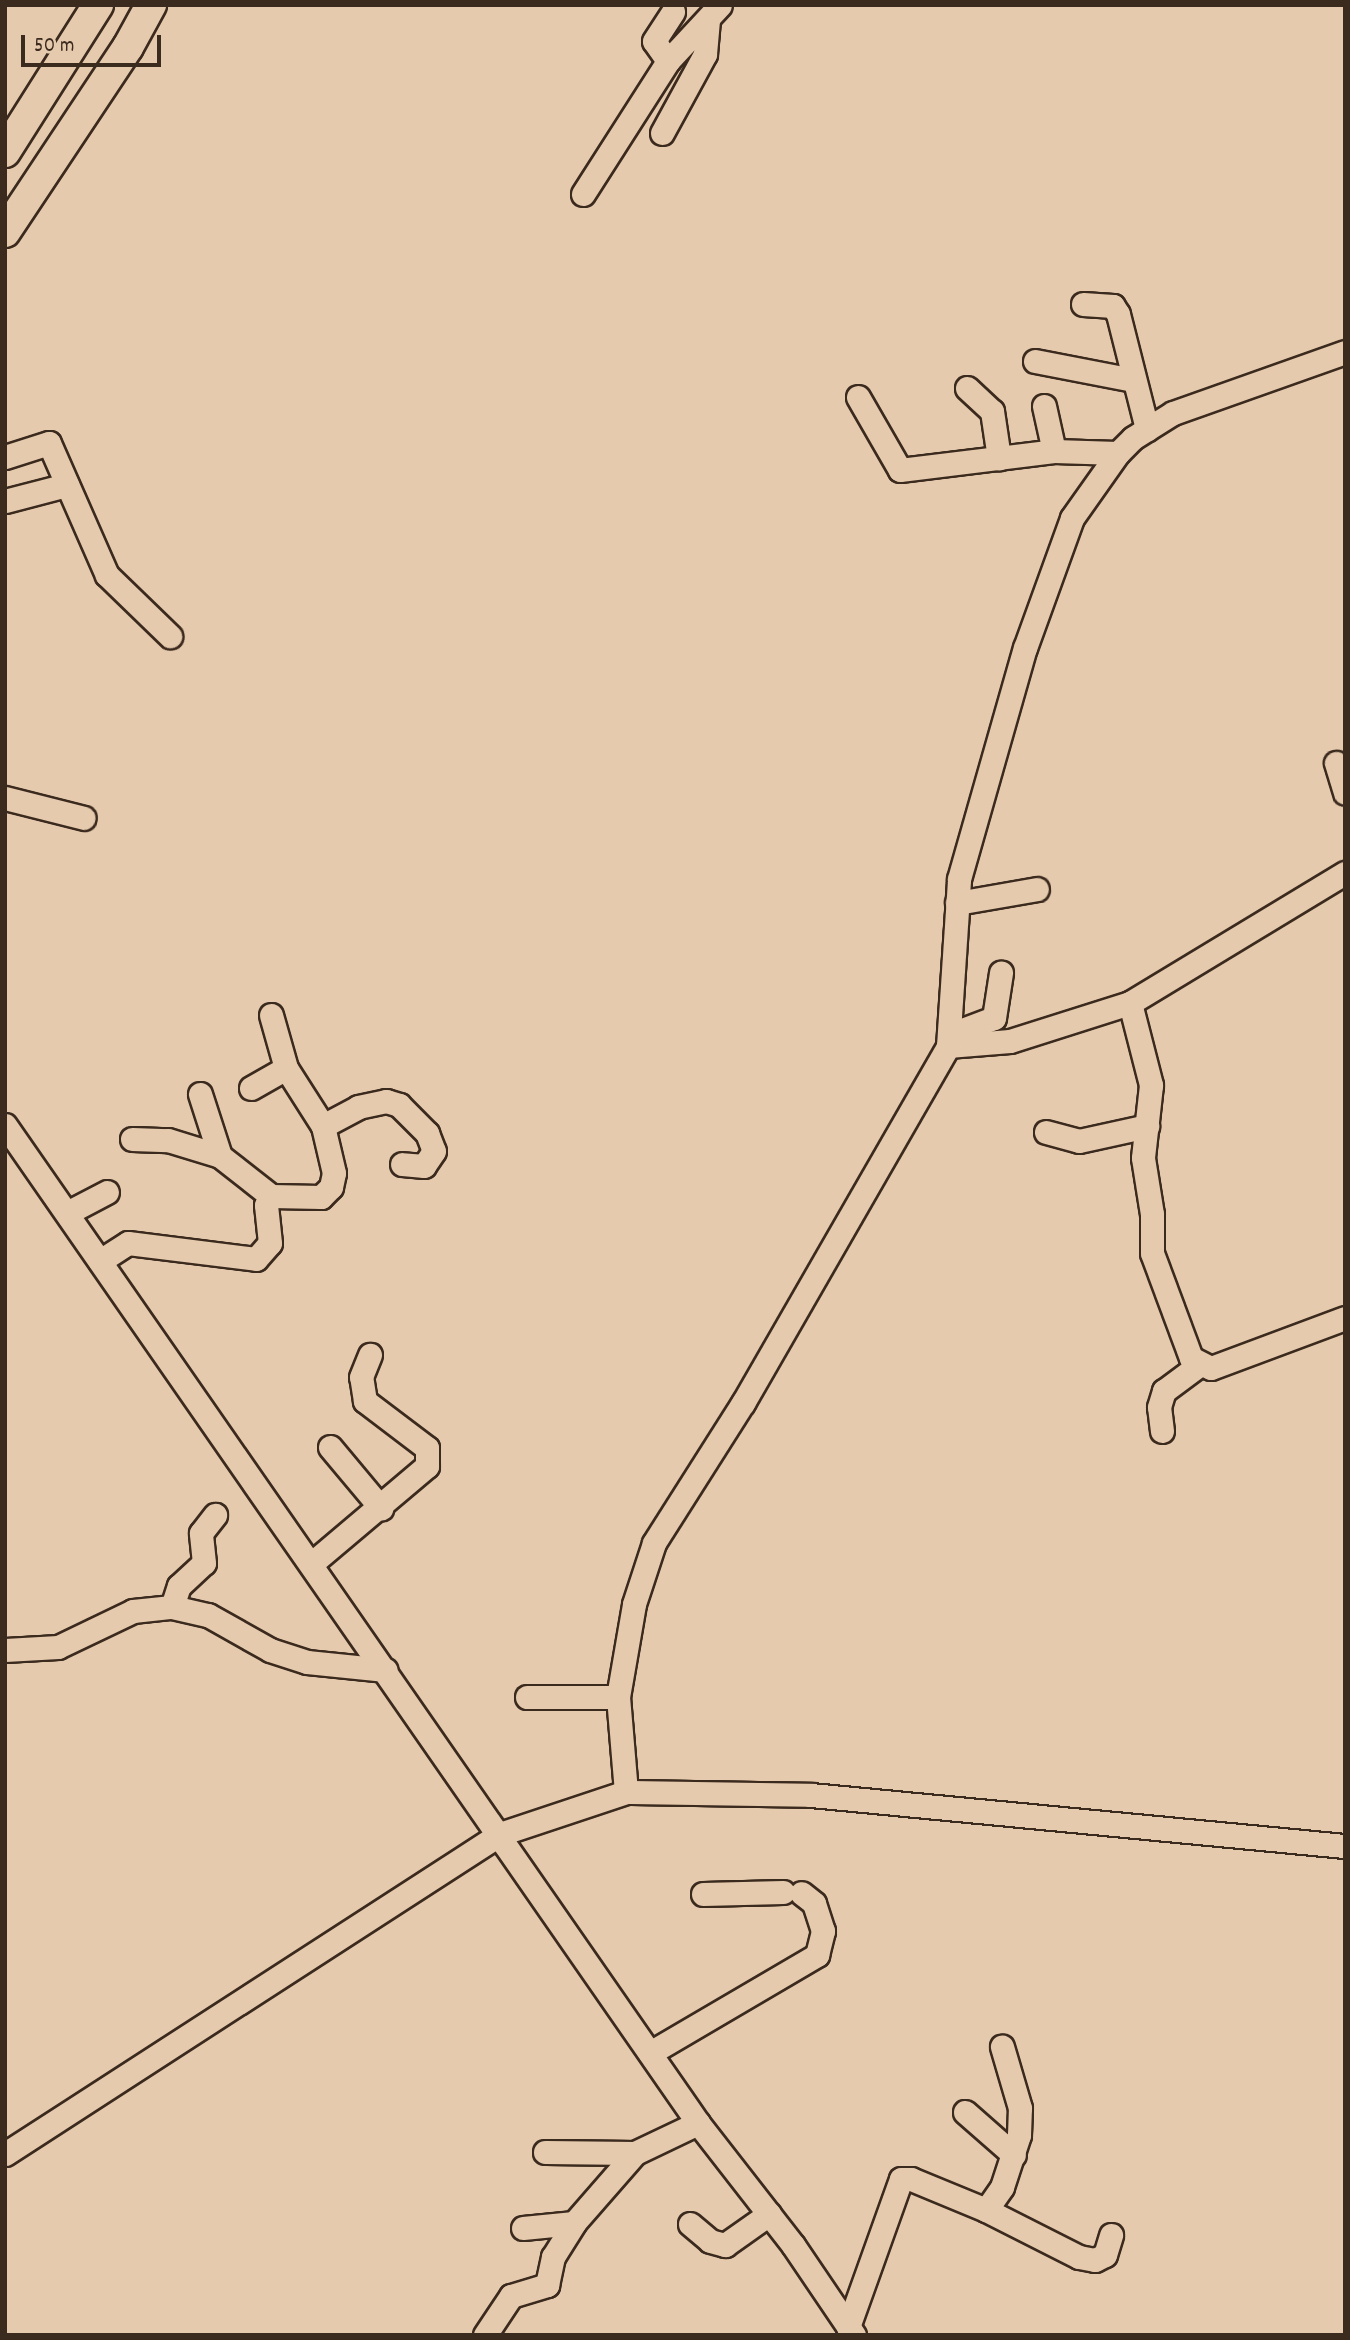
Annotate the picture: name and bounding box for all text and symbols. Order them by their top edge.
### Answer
scale bar [24,21,164,65]
text: 50 m [34,32,74,62]

